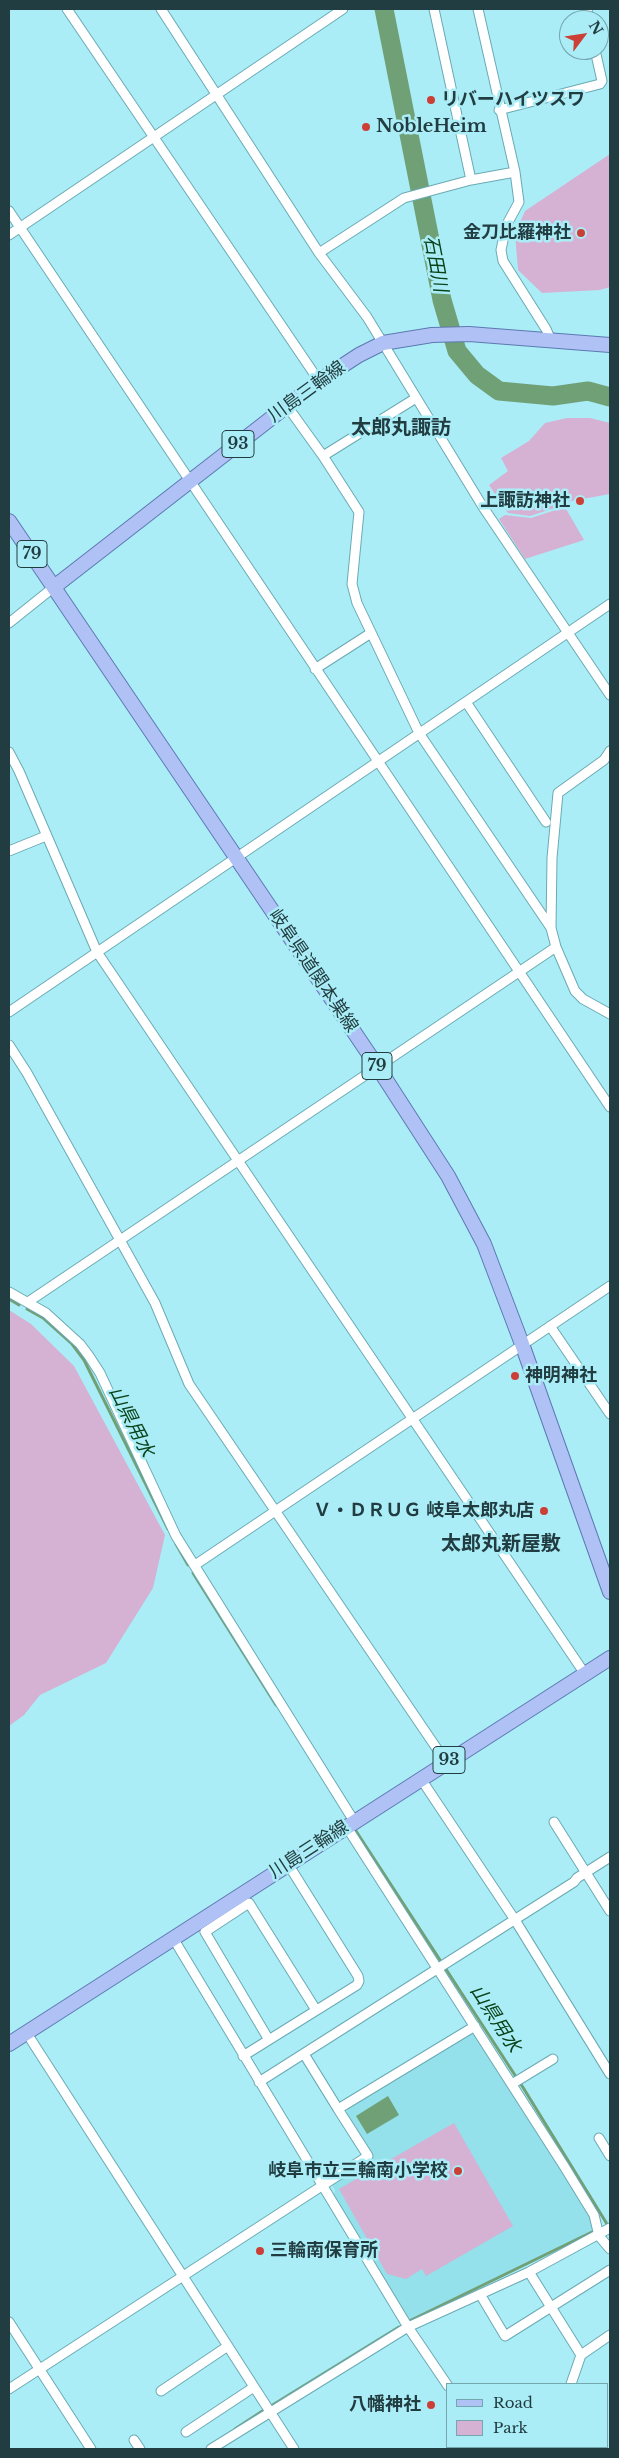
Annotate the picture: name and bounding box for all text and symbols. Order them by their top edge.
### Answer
north arrow [559,10,609,60]
text: N [585,18,607,38]
place label: リバーハイツスワ [441,89,585,111]
marker: リバーハイツスワ [425,94,437,106]
place label: NobleHeim [376,116,487,138]
marker: NobleHeim [360,121,372,133]
place label: 金刀比羅神社 [463,222,571,244]
marker: 金刀比羅神社 [575,227,587,239]
water label: 石田川 [418,234,452,294]
street label: 川島三輪線 [264,357,350,427]
district label: 太郎丸諏訪 [351,416,451,440]
road number: 93 [222,430,254,458]
place label: 上諏訪神社 [480,490,570,512]
marker: 上諏訪神社 [574,495,586,507]
road number: 79 [17,540,47,568]
street label: 岐阜県道関本巣線 [264,905,362,1037]
road number: 79 [362,1052,392,1080]
place label: 神明神社 [525,1365,597,1387]
marker: 神明神社 [509,1370,521,1382]
water label: 山県用水 [104,1383,158,1461]
place label: Ｖ・ＤＲＵＧ 岐阜太郎丸店 [313,1500,534,1522]
marker: Ｖ・ＤＲＵＧ 岐阜太郎丸店 [538,1505,550,1517]
district label: 太郎丸新屋敷 [441,1532,561,1556]
road number: 93 [433,1746,465,1774]
street label: 川島三輪線 [265,1816,353,1884]
water label: 山県用水 [465,1981,525,2057]
place label: 岐阜市立三輪南小学校 [268,2160,448,2182]
marker: 岐阜市立三輪南小学校 [452,2165,464,2177]
place label: 三輪南保育所 [270,2240,378,2262]
marker: 三輪南保育所 [254,2245,266,2257]
legend [446,2383,609,2448]
text: Road [493,2393,533,2412]
place label: 八幡神社 [349,2394,421,2416]
marker: 八幡神社 [425,2399,437,2411]
text: Park [493,2418,528,2437]

